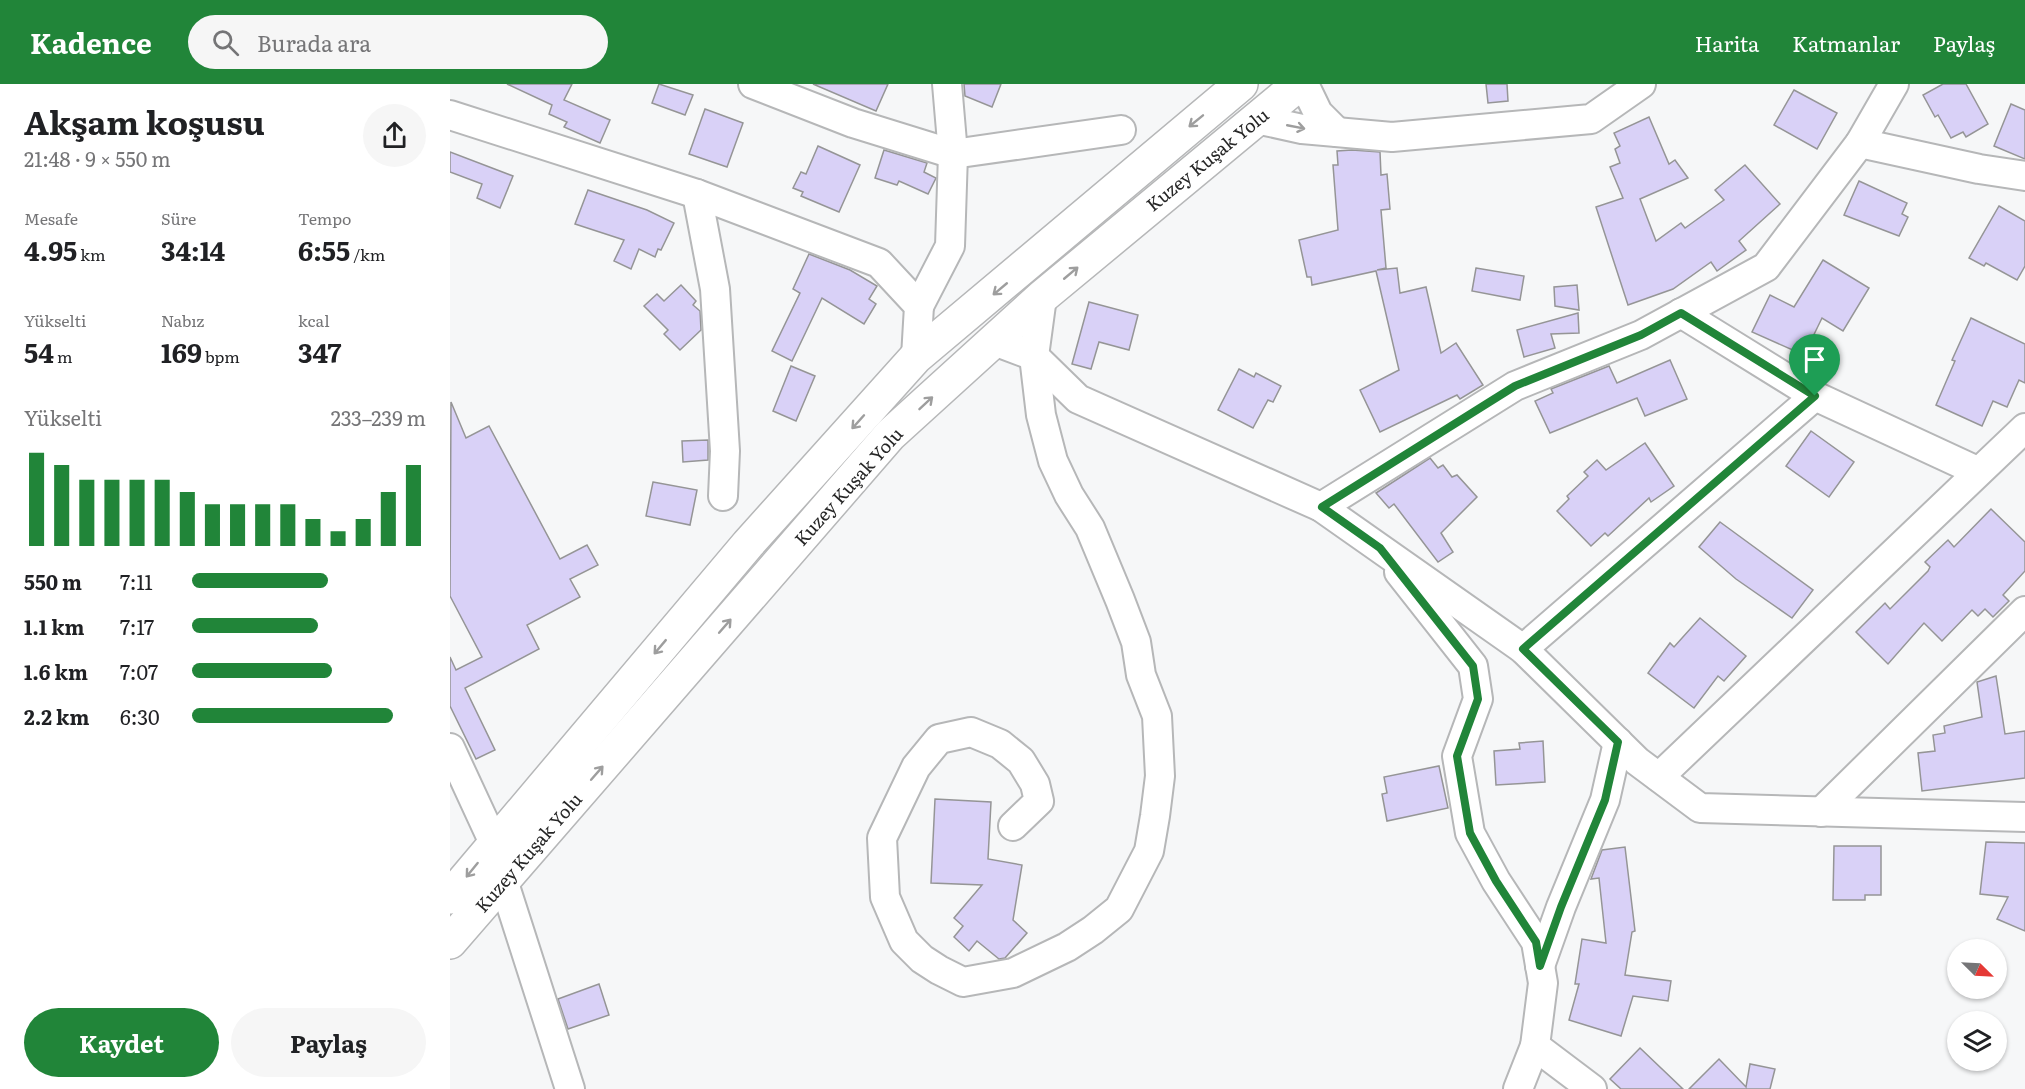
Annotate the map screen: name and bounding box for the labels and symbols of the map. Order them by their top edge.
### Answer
street label: Kuzey Kuşak Yolu [1140,101,1274,217]
one-way arrow [1189,114,1204,128]
one-way arrow [1286,122,1305,133]
one-way arrow [1063,266,1078,280]
one-way arrow [993,282,1008,296]
pin [1789,334,1840,396]
one-way arrow [918,396,933,410]
one-way arrow [851,414,865,429]
street label: Kuzey Kuşak Yolu [787,421,909,551]
one-way arrow [718,619,732,634]
one-way arrow [653,639,667,654]
one-way arrow [590,765,603,781]
street label: Kuzey Kuşak Yolu [468,786,588,918]
one-way arrow [465,862,478,878]
north arrow [1947,939,2007,999]

